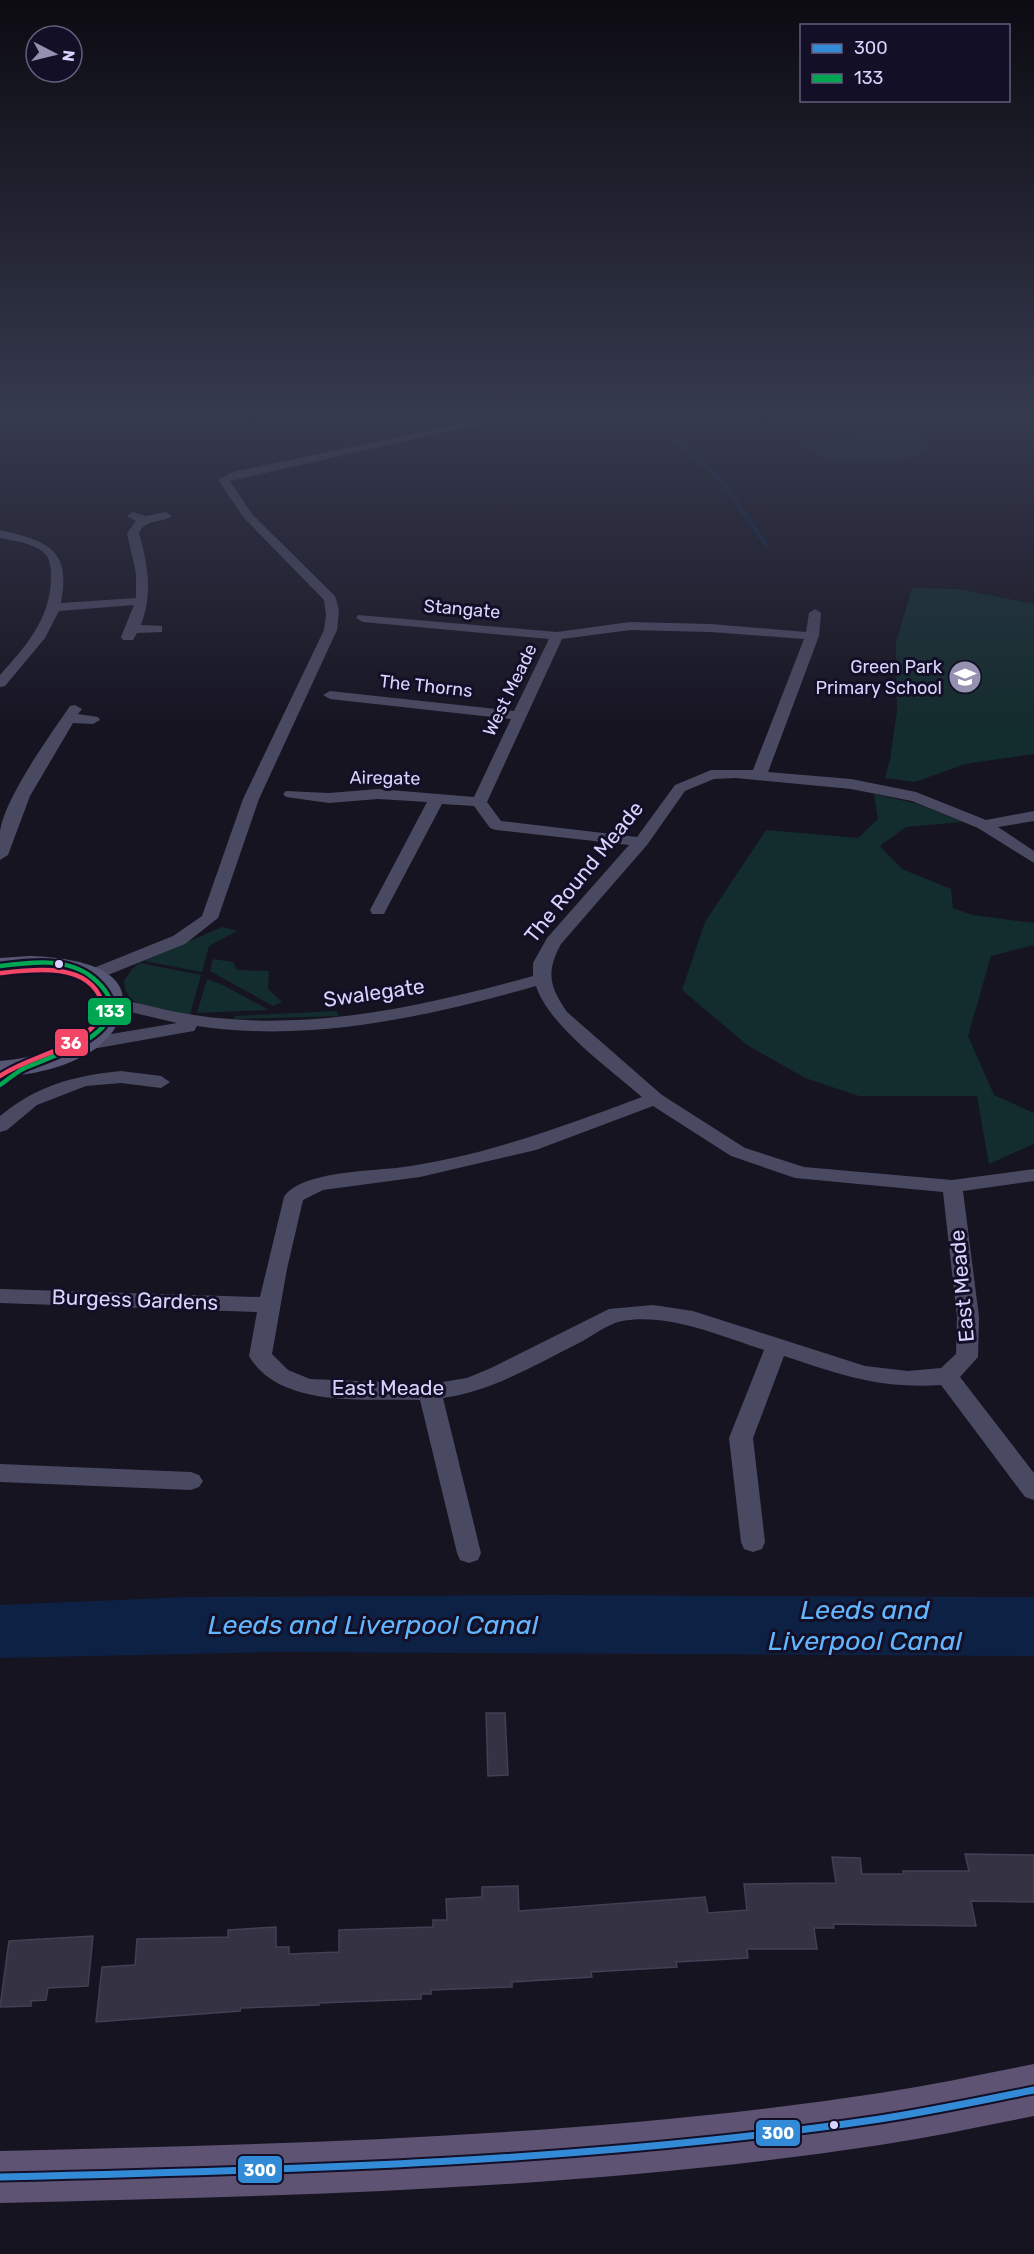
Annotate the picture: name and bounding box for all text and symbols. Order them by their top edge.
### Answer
north arrow [24,24,84,84]
legend [800,24,1010,102]
text: 300 [854,37,888,59]
text: N [58,49,79,63]
text: 133 [854,67,883,89]
street label: Stangate [423,595,501,623]
street label: West Meade [478,640,542,740]
place label: Green Park Primary School [815,656,943,699]
school or university icon: Green Park Primary School [947,659,983,695]
street label: The Thorns [378,670,474,702]
street label: Airegate [349,766,421,790]
street label: The Round Meade [519,796,648,947]
unlabelled marker [53,958,65,970]
street label: Swalegate [322,973,426,1012]
line badge: 133 [87,997,132,1026]
text: 133 [95,1002,125,1021]
line badge: 36 [54,1028,89,1057]
text: 36 [61,1034,81,1053]
street label: East Meade [944,1229,979,1343]
street label: Burgess Gardens [51,1284,219,1315]
street label: East Meade [332,1375,444,1400]
water label: Leeds and Liverpool Canal [768,1594,963,1657]
water label: Leeds and Liverpool Canal [208,1609,539,1641]
line badge: 300 [755,2119,801,2147]
unlabelled marker [828,2119,840,2131]
text: 300 [762,2124,794,2143]
line badge: 300 [237,2155,283,2184]
text: 300 [244,2161,276,2180]

